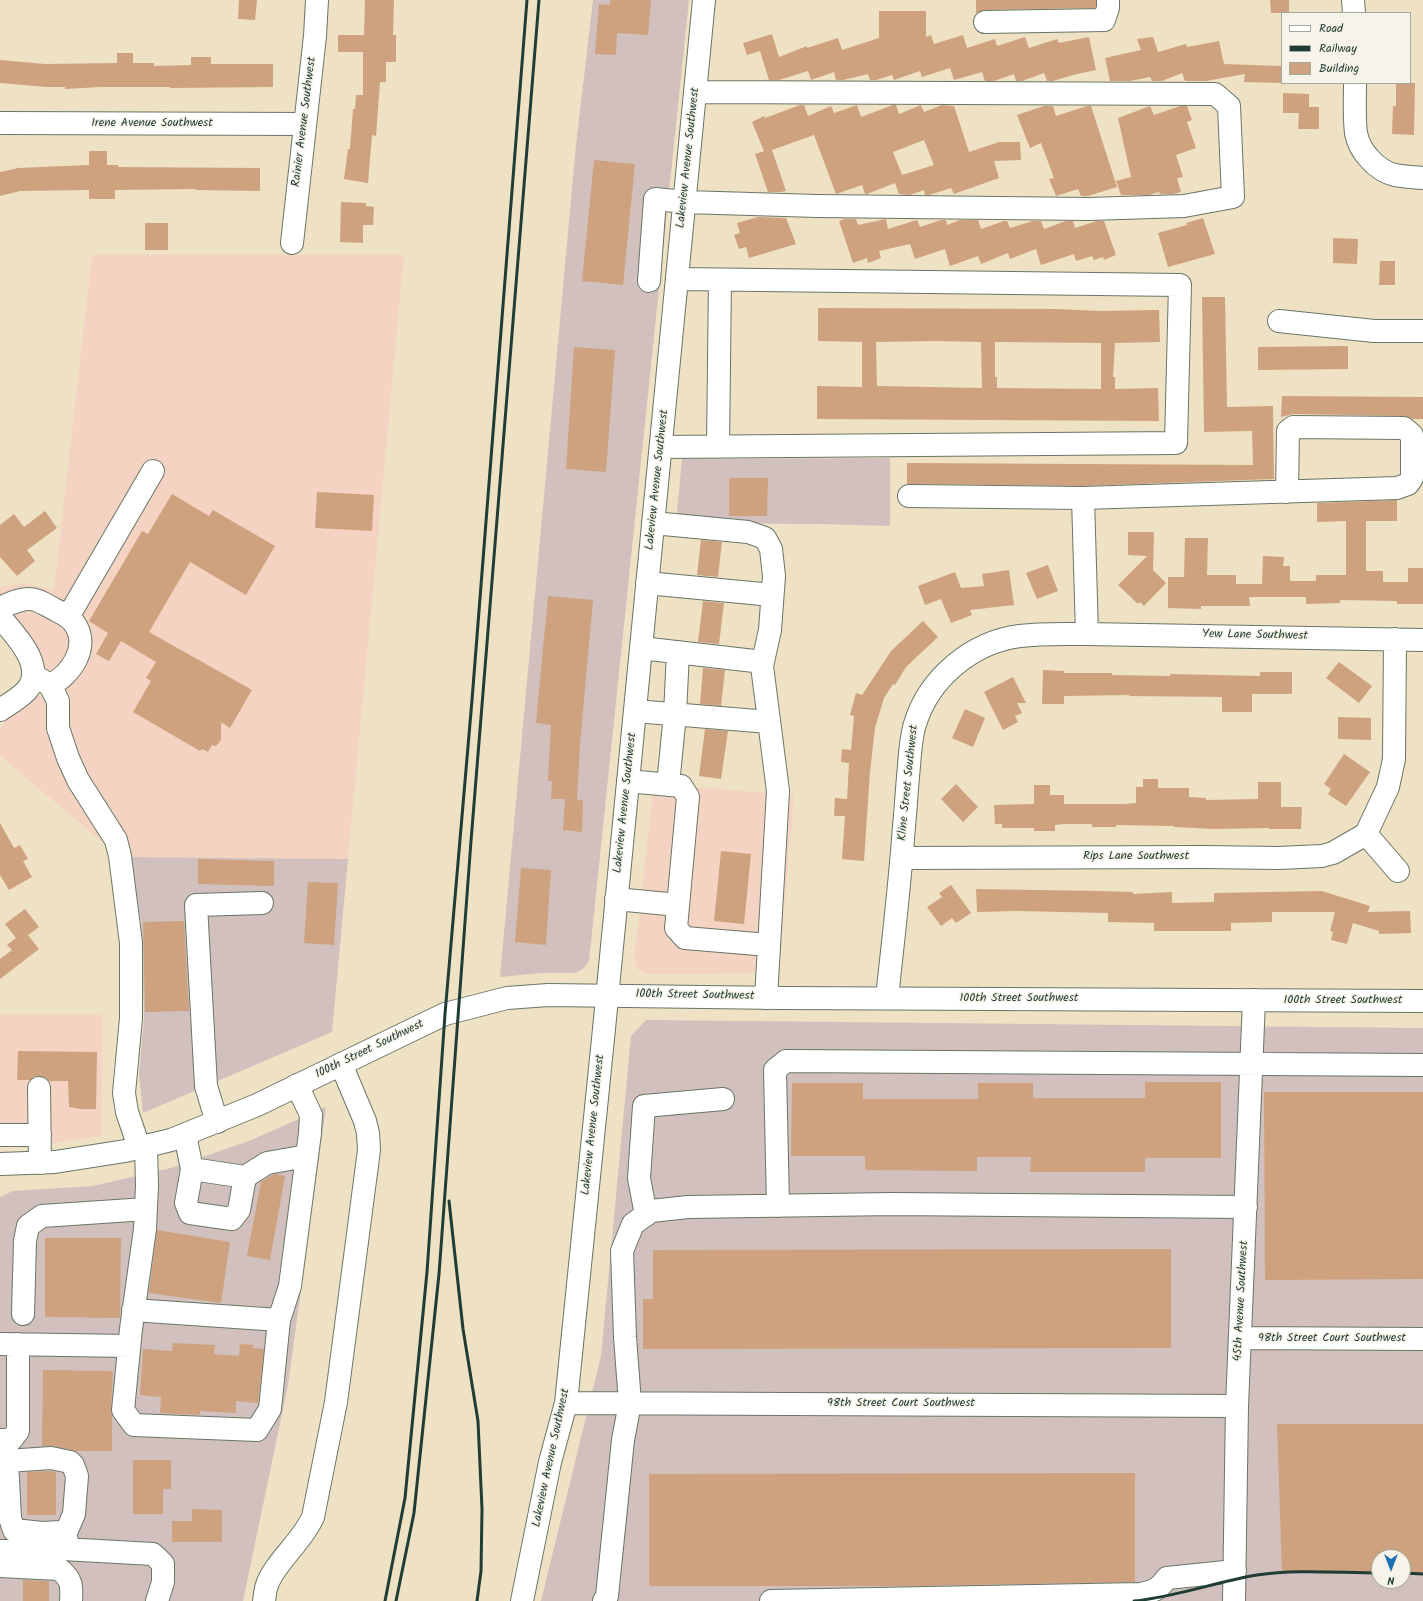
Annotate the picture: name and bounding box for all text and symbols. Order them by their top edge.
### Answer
legend [1281,12,1411,84]
text: Road [1319,19,1343,38]
text: Railway [1319,39,1357,58]
street label: Rainier Avenue Southwest [290,56,320,188]
text: Building [1319,59,1359,78]
street label: Lakeview Avenue Southwest [674,87,704,229]
street label: Irene Avenue Southwest [91,117,213,131]
street label: Lakeview Avenue Southwest [643,409,673,551]
street label: Yew Lane Southwest [1202,628,1308,644]
street label: Kline Street Southwest [896,724,922,842]
street label: Lakeview Avenue Southwest [611,732,641,874]
street label: Rips Lane Southwest [1083,850,1189,864]
street label: 100th Street Southwest [635,988,755,1004]
street label: 100th Street Southwest [960,992,1078,1006]
street label: 100th Street Southwest [1284,994,1402,1008]
street label: 100th Street Southwest [313,1017,427,1083]
street label: Lakeview Avenue Southwest [579,1054,609,1196]
street label: 45th Avenue Southwest [1232,1240,1252,1362]
street label: 98th Street Court Southwest [1258,1332,1406,1346]
street label: Lakeview Avenue Southwest [530,1387,574,1529]
street label: 98th Street Court Southwest [827,1397,975,1411]
north arrow [1371,1549,1411,1589]
text: N [1388,1571,1394,1589]

